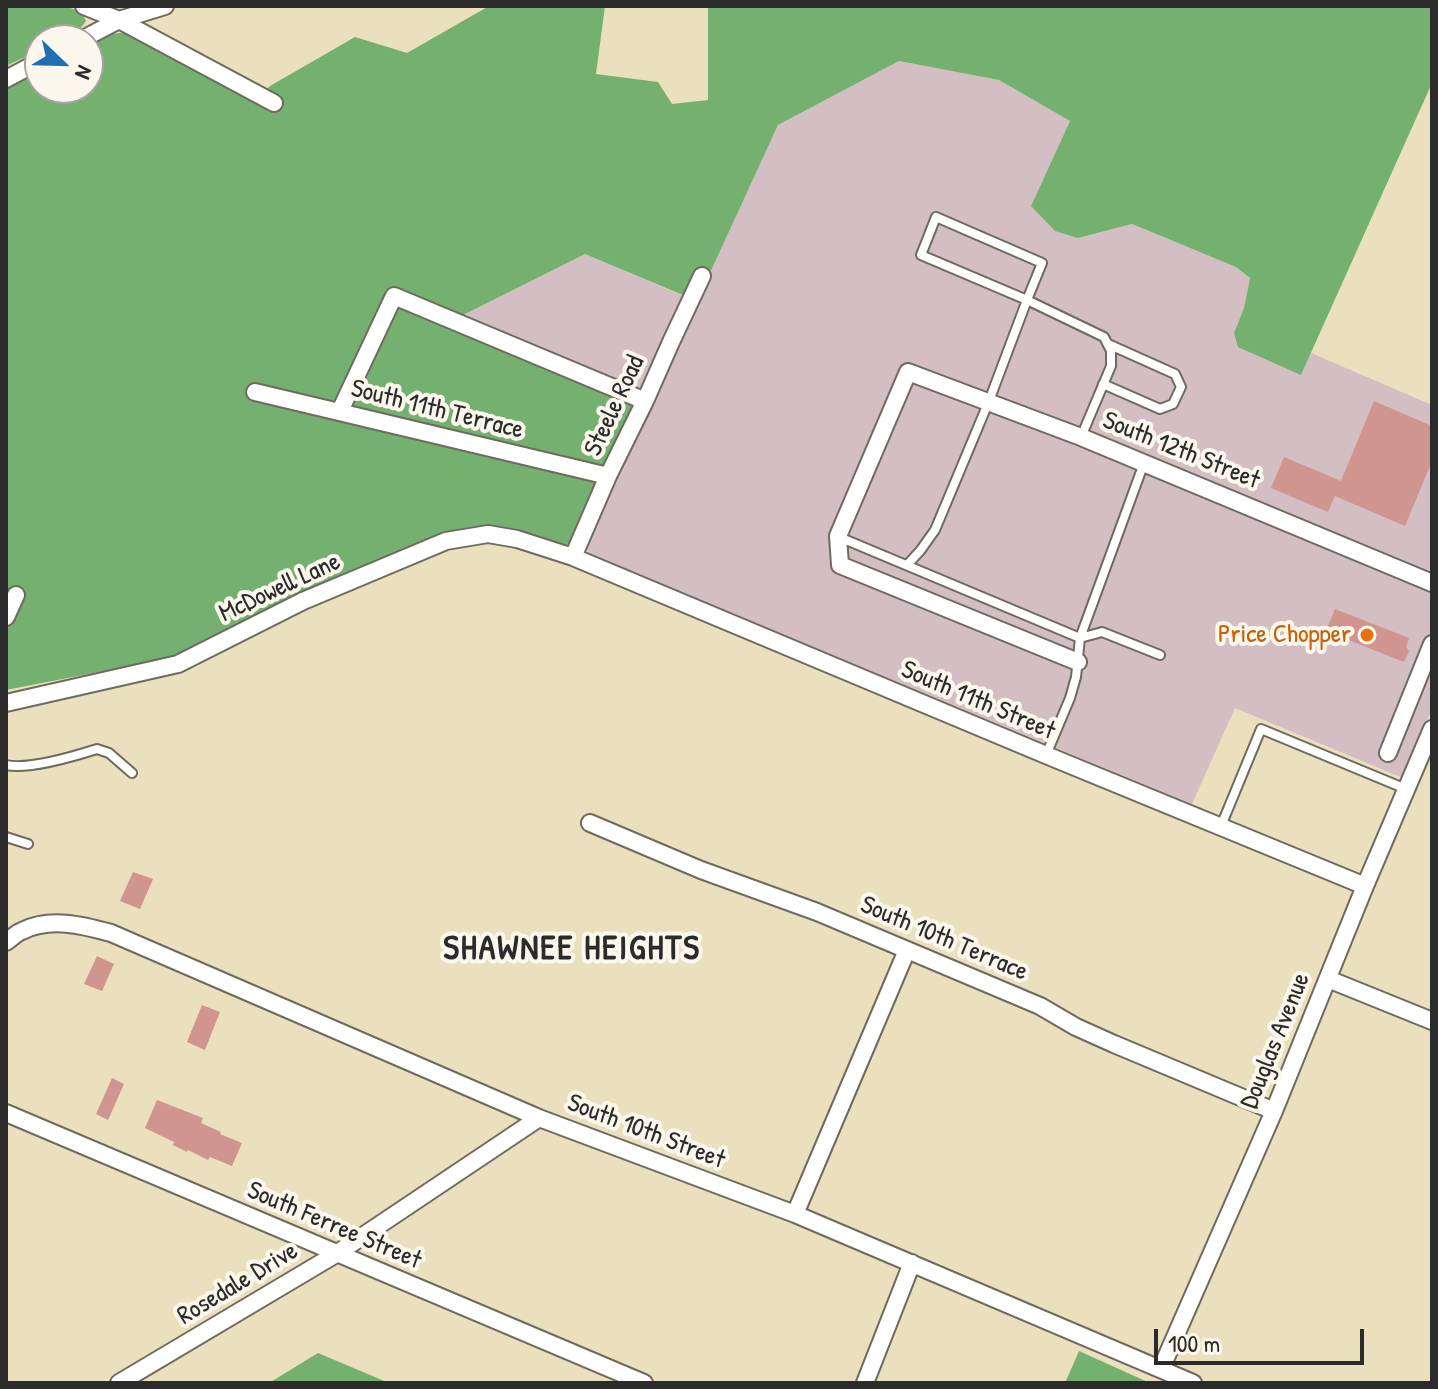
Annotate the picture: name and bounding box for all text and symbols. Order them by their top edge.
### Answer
north arrow [24,24,104,104]
text: N [68,61,100,84]
street label: Steele Road [578,351,652,461]
street label: South 11th Terrace [348,374,526,446]
street label: South 12th Street [1098,405,1264,497]
street label: McDowell Lane [215,546,345,630]
place label: Price Chopper [1218,619,1351,651]
marker: Price Chopper [1358,626,1376,644]
street label: South 11th Street [896,655,1060,747]
street label: South 10th Terrace [856,890,1032,988]
district label: SHAWNEE HEIGHTS [443,930,701,970]
street label: Douglas Avenue [1235,968,1317,1114]
street label: South 10th Street [563,1088,729,1176]
street label: South Ferree Street [242,1175,426,1277]
street label: Rosedale Drive [172,1236,304,1332]
scale bar [1158,1313,1368,1363]
text: 100 m [1168,1327,1220,1359]

